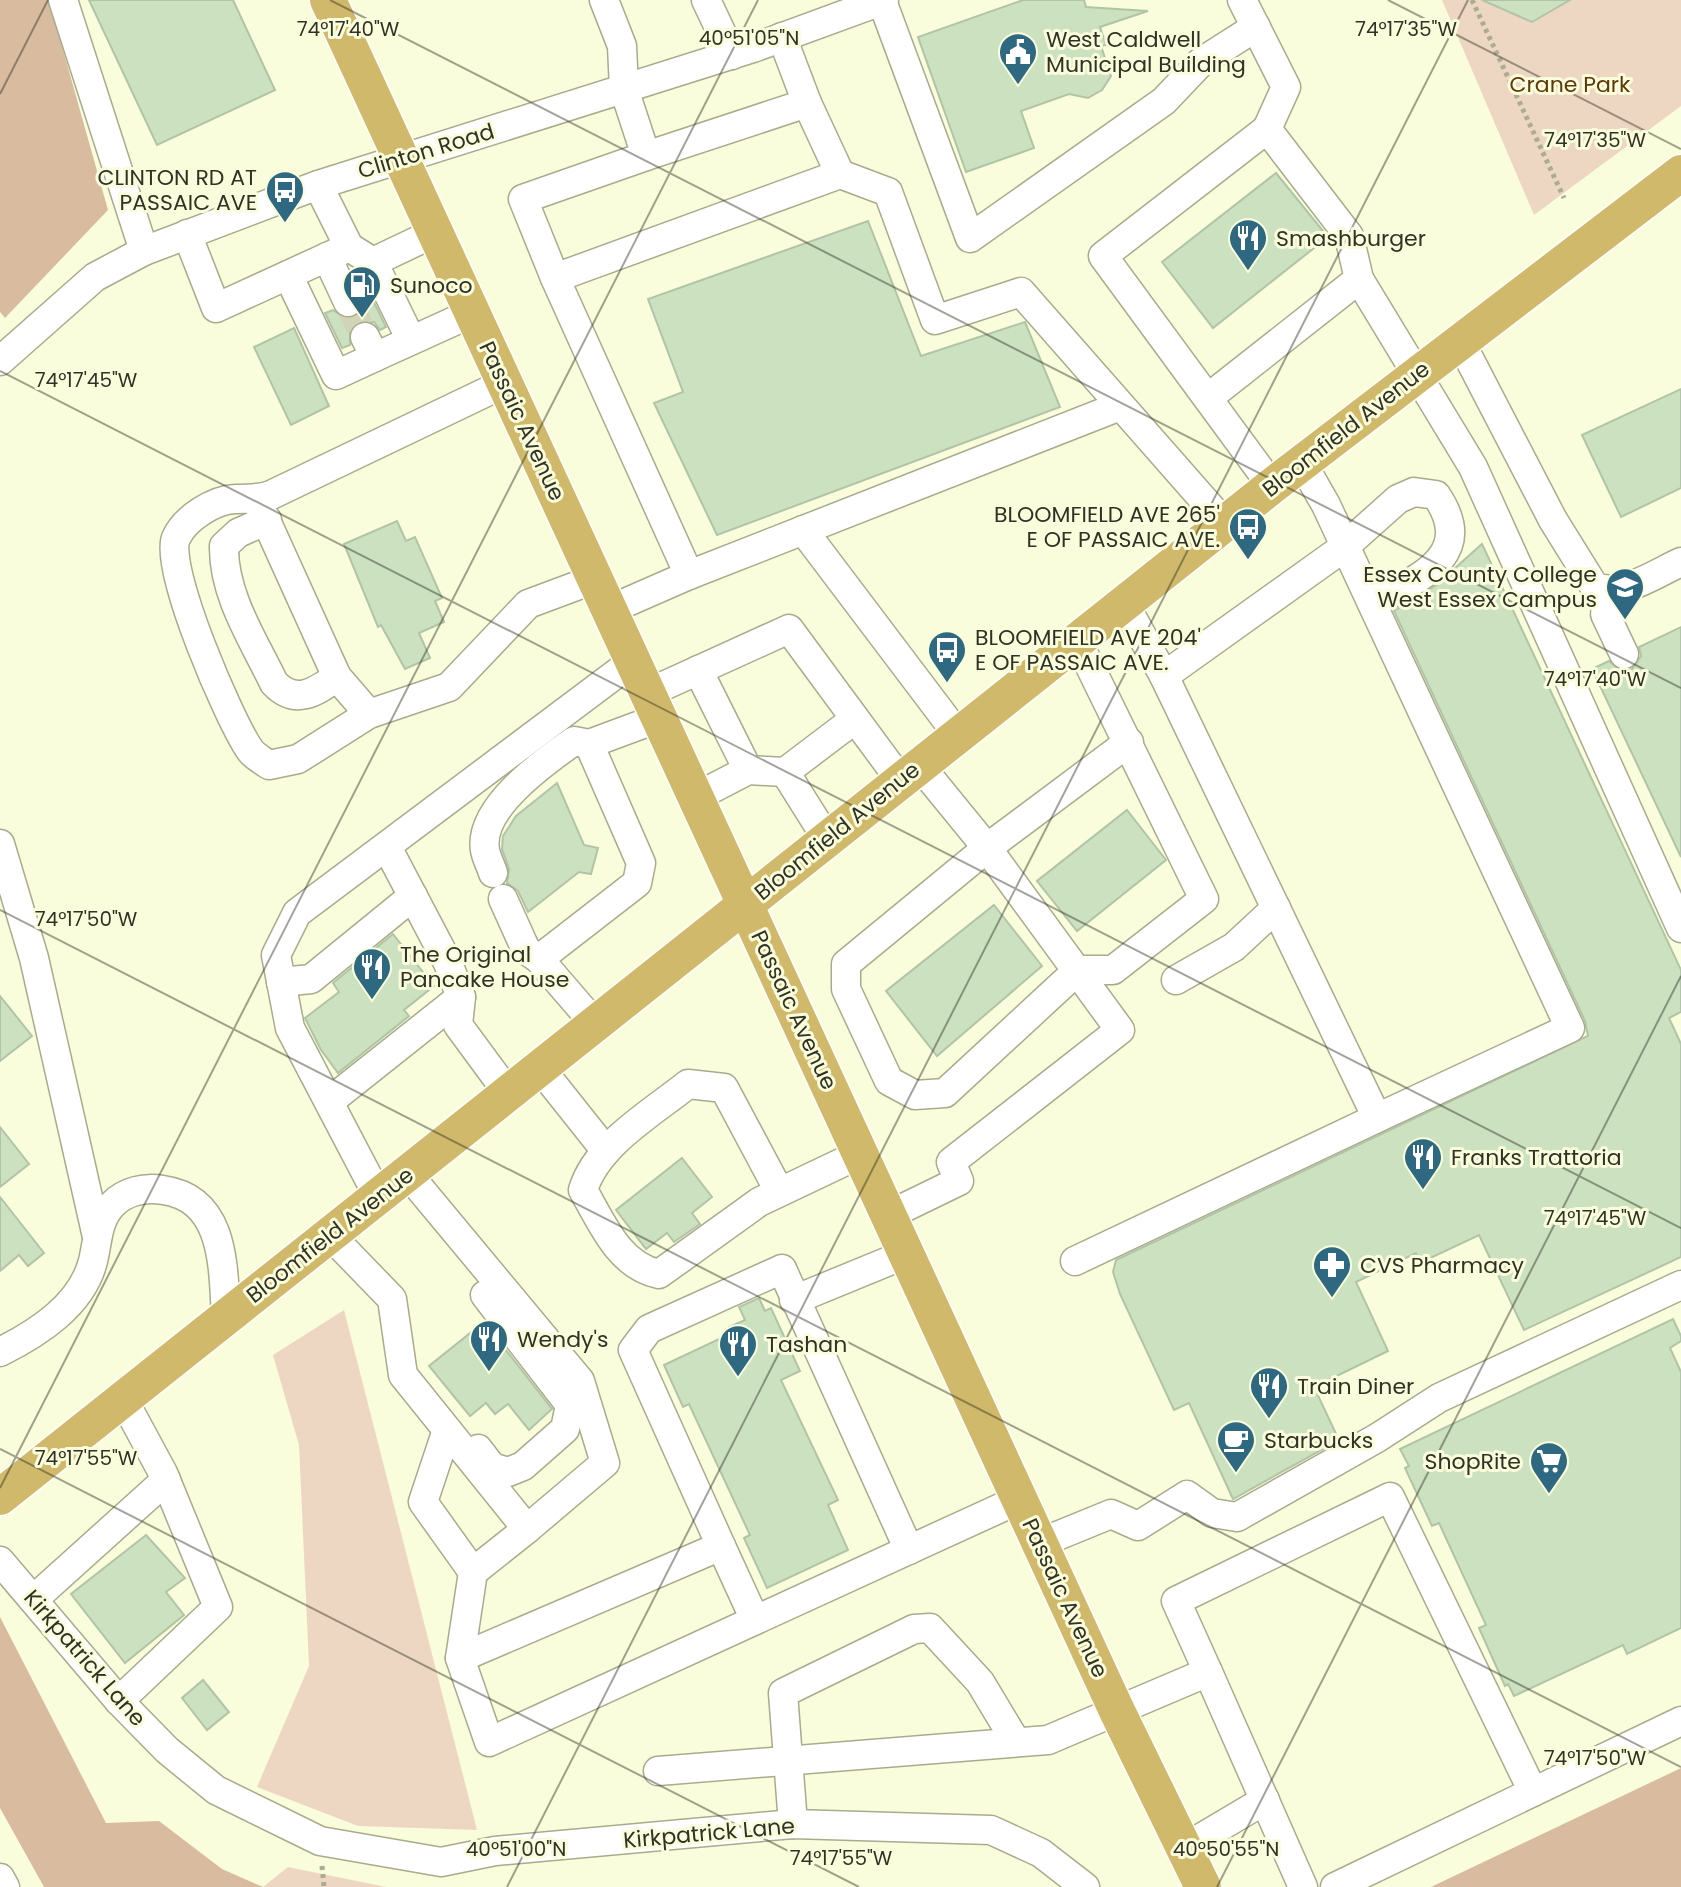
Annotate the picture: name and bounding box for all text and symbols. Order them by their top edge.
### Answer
text: 74°17'40"W [297,15,400,43]
text: 74°17'35"W [1355,15,1457,43]
text: 40°51'05"N [699,24,799,52]
place label: West Caldwell Municipal Building [1046,24,1246,80]
public building icon: West Caldwell Municipal Building [997,31,1039,86]
park label: Crane Park [1510,69,1631,100]
street label: Clinton Road [354,116,498,186]
text: 74°17'35"W [1544,126,1646,154]
place label: CLINTON RD AT PASSAIC AVE [98,162,257,218]
bus stop icon: CLINTON RD AT PASSAIC AVE [264,169,306,224]
restaurant icon: Smashburger [1227,217,1269,272]
place label: Smashburger [1276,223,1426,254]
fuel station icon: Sunoco [341,264,383,319]
place label: Sunoco [390,270,473,301]
street label: Passaic Avenue [471,336,573,506]
street label: Bloomfield Avenue [1256,354,1436,504]
text: 74°17'45"W [35,366,138,394]
place label: BLOOMFIELD AVE 265' E OF PASSAIC AVE. [994,499,1220,555]
bus stop icon: BLOOMFIELD AVE 265' E OF PASSAIC AVE. [1227,506,1269,561]
place label: Essex County College West Essex Campus [1363,559,1597,615]
school or university icon: Essex County College West Essex Campus [1604,566,1646,621]
place label: BLOOMFIELD AVE 204' E OF PASSAIC AVE. [975,622,1201,678]
bus stop icon: BLOOMFIELD AVE 204' E OF PASSAIC AVE. [926,629,968,684]
text: 74°17'40"W [1544,665,1647,693]
street label: Bloomfield Avenue [748,755,926,907]
text: 74°17'50"W [35,905,138,933]
street label: Passaic Avenue [743,925,845,1095]
place label: The Original Pancake House [400,939,569,995]
restaurant icon: The Original Pancake House [351,946,393,1001]
restaurant icon: Franks Trattoria [1402,1136,1444,1191]
place label: Franks Trattoria [1451,1142,1622,1173]
street label: Bloomfield Avenue [240,1160,420,1310]
text: 74°17'45"W [1544,1204,1647,1232]
pharmacy icon: CVS Pharmacy [1311,1244,1353,1299]
place label: CVS Pharmacy [1360,1250,1524,1281]
restaurant icon: Wendy's [468,1318,510,1373]
restaurant icon: Tashan [717,1323,759,1378]
place label: Wendy's [517,1324,608,1355]
place label: Tashan [766,1329,847,1360]
restaurant icon: Train Diner [1248,1365,1290,1420]
place label: Train Diner [1297,1371,1414,1402]
cafe icon: Starbucks [1215,1419,1257,1474]
place label: Starbucks [1264,1425,1373,1456]
supermarket icon: ShopRite [1528,1440,1570,1495]
text: 74°17'55"W [35,1444,138,1472]
place label: ShopRite [1425,1446,1521,1477]
street label: Passaic Avenue [1014,1513,1116,1683]
street label: Kirkpatrick Lane [17,1583,153,1733]
text: 74°17'50"W [1544,1744,1647,1772]
street label: Kirkpatrick Lane [622,1810,796,1856]
text: 40°51'00"N [466,1835,566,1863]
text: 40°50'55"N [1173,1835,1279,1863]
text: 74°17'55"W [790,1844,893,1872]

